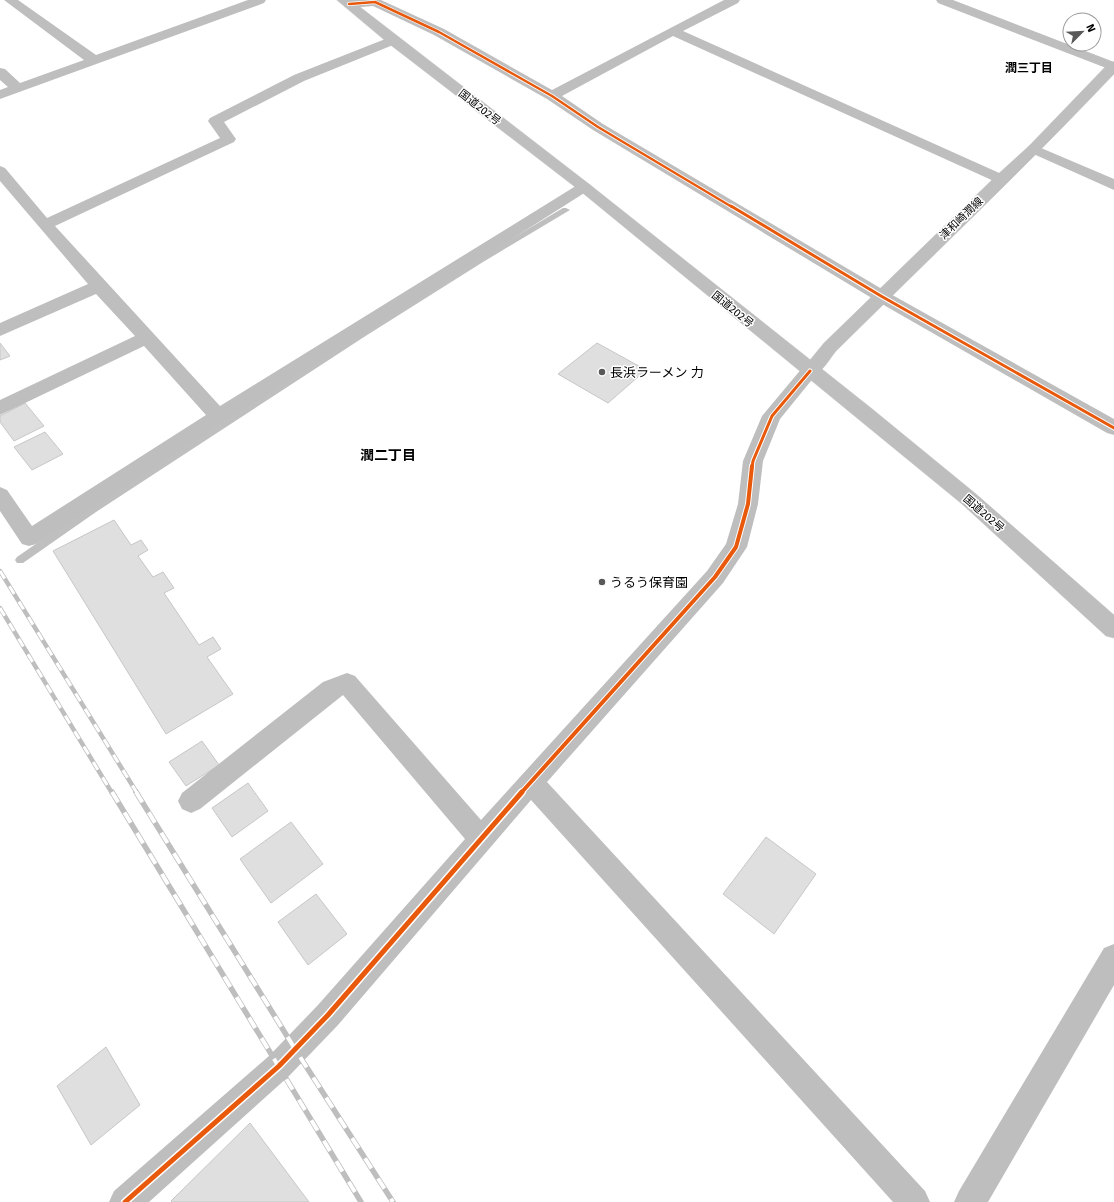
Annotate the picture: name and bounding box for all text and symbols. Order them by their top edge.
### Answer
north arrow [1062,12,1102,52]
text: N [1083,22,1098,34]
district label: 潤三丁目 [1005,61,1053,75]
street label: 国道202号 [456,87,503,128]
street label: 津和崎潤線 [937,195,986,242]
street label: 国道202号 [709,289,756,330]
place label: 長浜ラーメン 力 [610,365,704,380]
marker: 長浜ラーメン 力 [597,367,607,377]
district label: 潤二丁目 [360,447,416,464]
street label: 国道202号 [961,492,1007,535]
place label: うるう保育園 [610,575,688,590]
marker: うるう保育園 [597,577,607,587]

